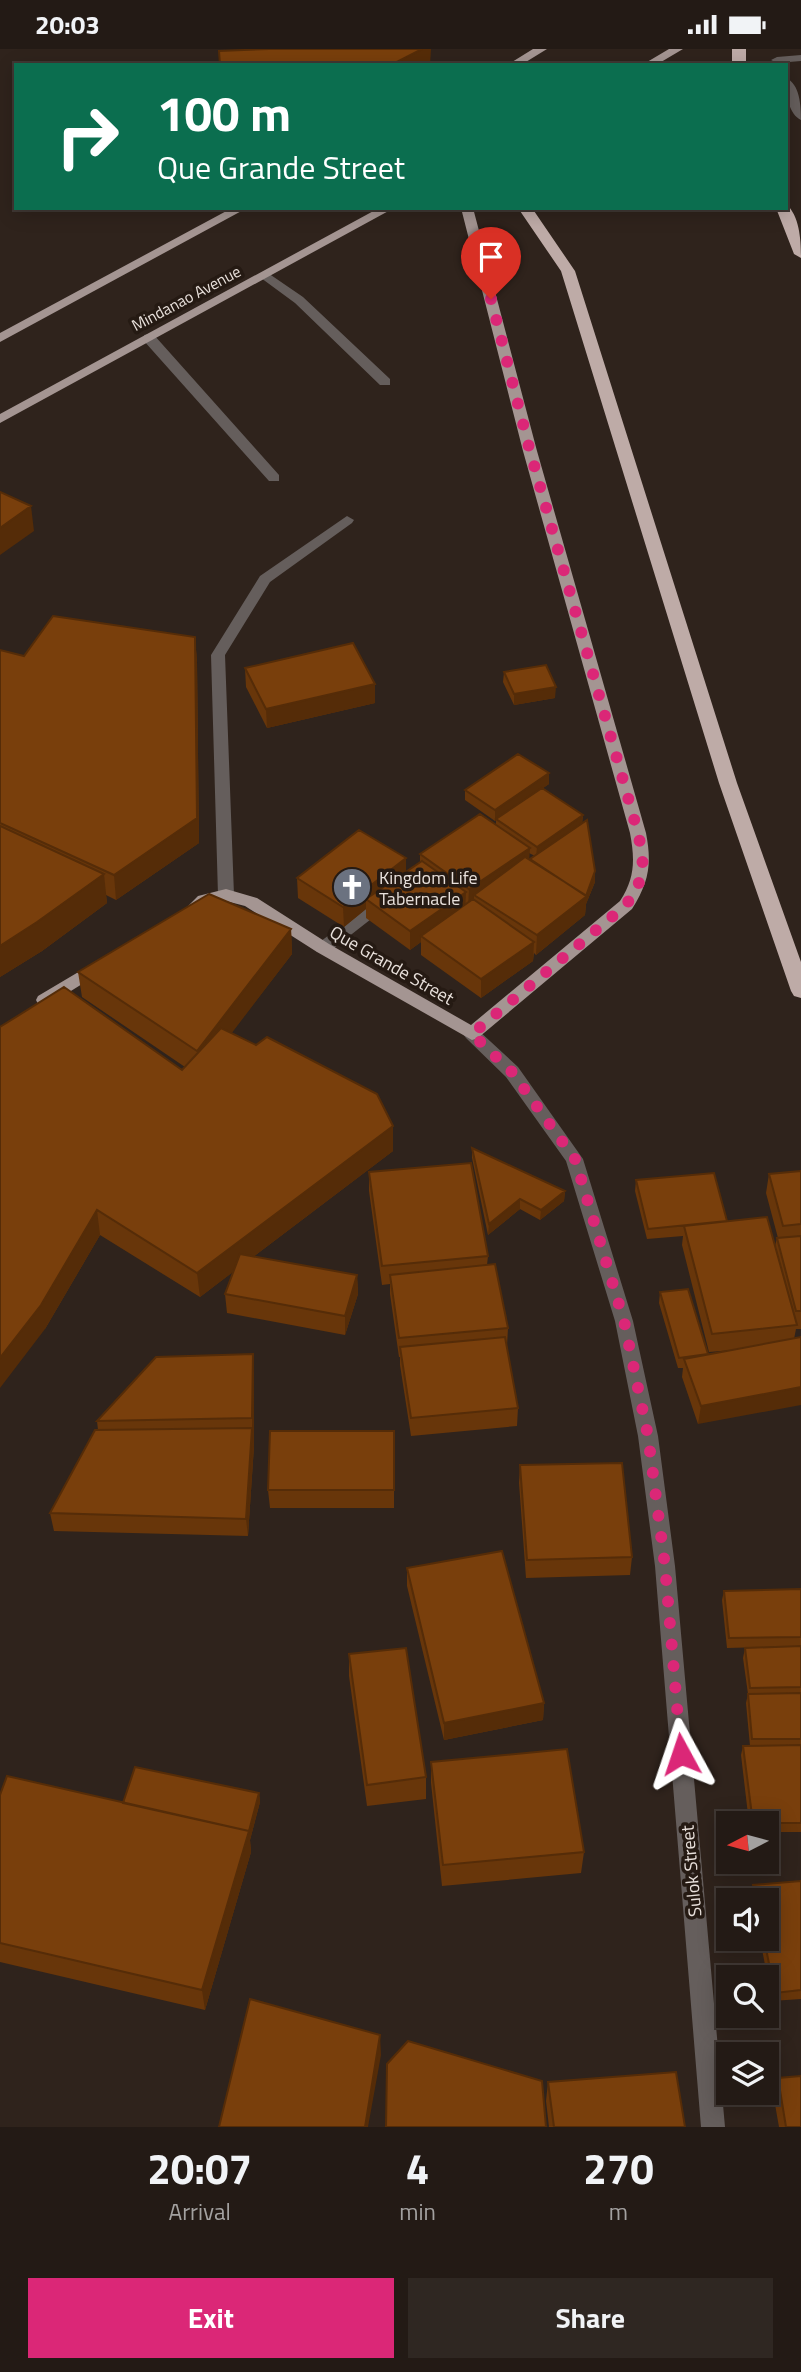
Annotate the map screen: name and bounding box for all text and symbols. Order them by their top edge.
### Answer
text: 20:03 [35,5,100,44]
text: 100 m [157,75,291,150]
icon: right [42,91,133,182]
text: Que Grande Street [157,143,405,191]
pin [461,227,521,299]
icon: arrive [472,238,510,276]
street label: Mindanao Avenue [127,259,245,337]
place label: Kingdom Life Tabernacle [379,864,478,912]
church icon: Kingdom Life Tabernacle [331,866,373,908]
street label: Que Grande Street [325,918,460,1012]
position arrow [644,1717,718,1791]
north arrow [716,1811,779,1874]
map controls [716,1811,779,2105]
street label: Sulok Street [673,1823,708,1918]
button: sound [716,1888,779,1951]
button: search [716,1965,779,2028]
button: layers [716,2042,779,2105]
text: 20:07 [147,2136,252,2200]
text: 4 [406,2136,429,2200]
text: 270 [583,2136,654,2200]
text: Arrival [168,2194,231,2229]
text: min [399,2194,436,2229]
text: m [609,2194,628,2229]
button: Exit [28,2278,394,2358]
button: Share [408,2278,773,2358]

